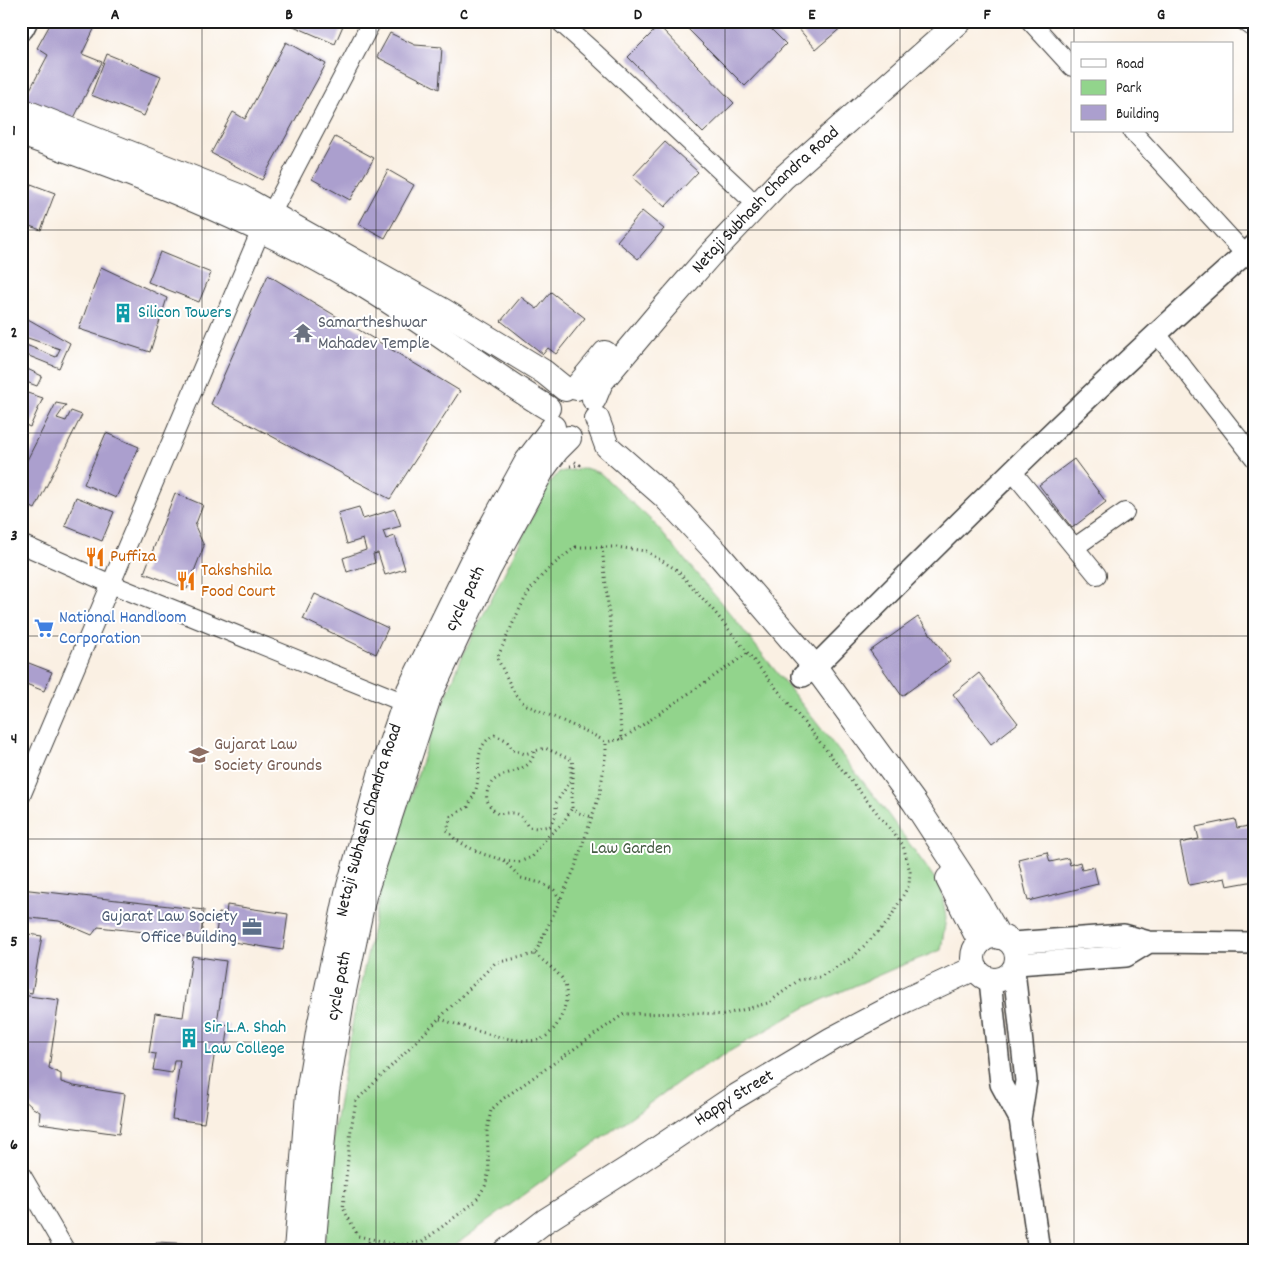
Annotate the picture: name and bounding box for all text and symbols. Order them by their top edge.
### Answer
text: A [111,4,120,27]
text: B [285,4,293,27]
text: C [460,4,468,27]
text: D [634,4,643,27]
text: E [808,4,816,27]
text: F [983,4,991,27]
text: G [1157,4,1165,27]
legend [1071,42,1234,132]
text: Road [1116,54,1144,76]
text: Park [1116,78,1142,100]
text: Building [1116,104,1159,126]
text: 1 [12,120,16,143]
street label: Netaji Subhash Chandra Road [686,121,845,279]
place label: Silicon Towers [138,301,232,326]
building icon: Silicon Towers [112,302,134,324]
place label: Samartheshwar Mahadev Temple [318,311,430,357]
text: 2 [11,322,18,345]
temple icon: Samartheshwar Mahadev Temple [292,322,314,344]
text: 3 [10,525,18,548]
place label: Puffiza [110,545,157,570]
restaurant icon: Puffiza [84,546,106,568]
place label: Takshshila Food Court [201,559,276,605]
street label: cycle path [439,562,493,636]
restaurant icon: Takshshila Food Court [175,570,197,592]
place label: National Handloom Corporation [59,606,187,652]
supermarket icon: National Handloom Corporation [33,617,55,639]
street label: Netaji Subhash Chandra Road [330,721,409,919]
text: 4 [11,728,17,751]
place label: Gujarat Law Society Grounds [214,733,322,779]
school or university icon: Gujarat Law Society Grounds [188,744,210,766]
park label: Law Garden [591,837,671,862]
place label: Gujarat Law Society Office Building [101,905,238,951]
office icon: Gujarat Law Society Office Building [241,916,263,938]
text: 5 [10,931,18,954]
street label: cycle path [321,949,359,1023]
place label: Sir L.A. Shah Law College [204,1016,286,1062]
building icon: Sir L.A. Shah Law College [178,1027,200,1049]
street label: Happy Street [690,1064,779,1133]
text: 6 [10,1134,18,1157]

